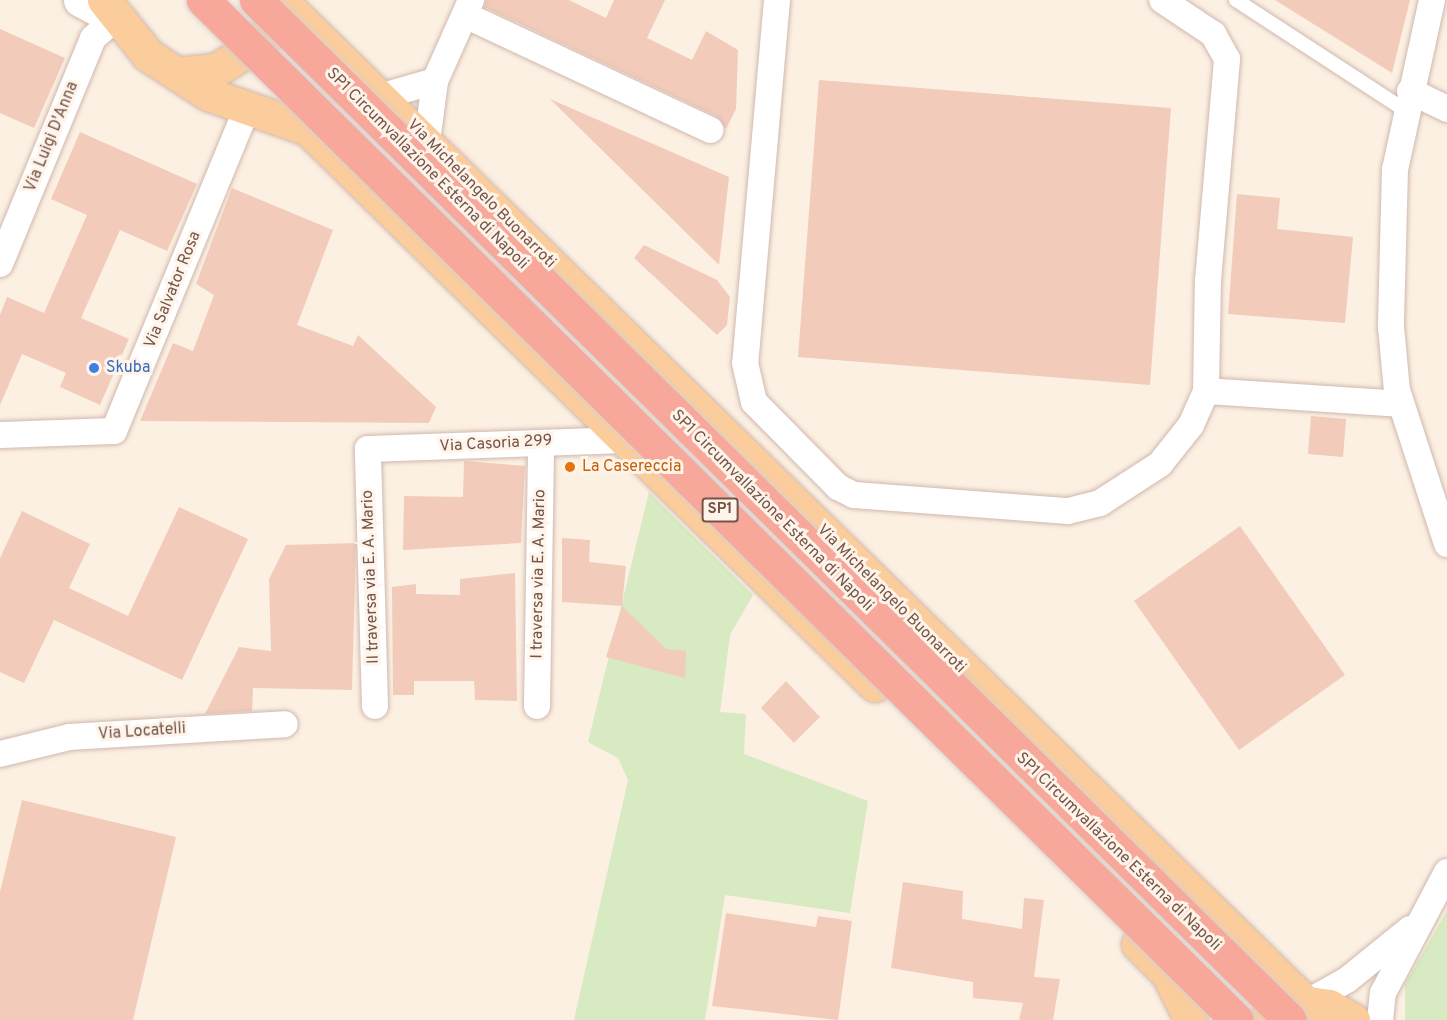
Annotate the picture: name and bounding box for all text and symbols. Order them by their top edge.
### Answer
street label: SP1 Circumvallazione Esterna di Napoli [322,64,532,274]
street label: Via Luigi D'Anna [21,79,83,195]
street label: Via Michelangelo Buonarroti [403,116,559,272]
street label: Via Salvator Rosa [141,229,205,351]
place label: Skuba [106,358,150,378]
marker: Skuba [87,361,101,375]
street label: SP1 Circumvallazione Esterna di Napoli [667,406,877,616]
street label: Via Casoria 299 [439,431,553,457]
place label: La Casereccia [582,457,681,477]
marker: La Casereccia [563,460,577,474]
street label: II traversa via E. A. Mario [358,489,384,665]
street label: I traversa via E. A. Mario [528,489,550,659]
road number: SP1 [700,498,740,522]
street label: Via Michelangelo Buonarroti [813,521,969,677]
street label: Via Locatelli [98,719,186,745]
street label: SP1 Circumvallazione Esterna di Napoli [1012,749,1224,955]

